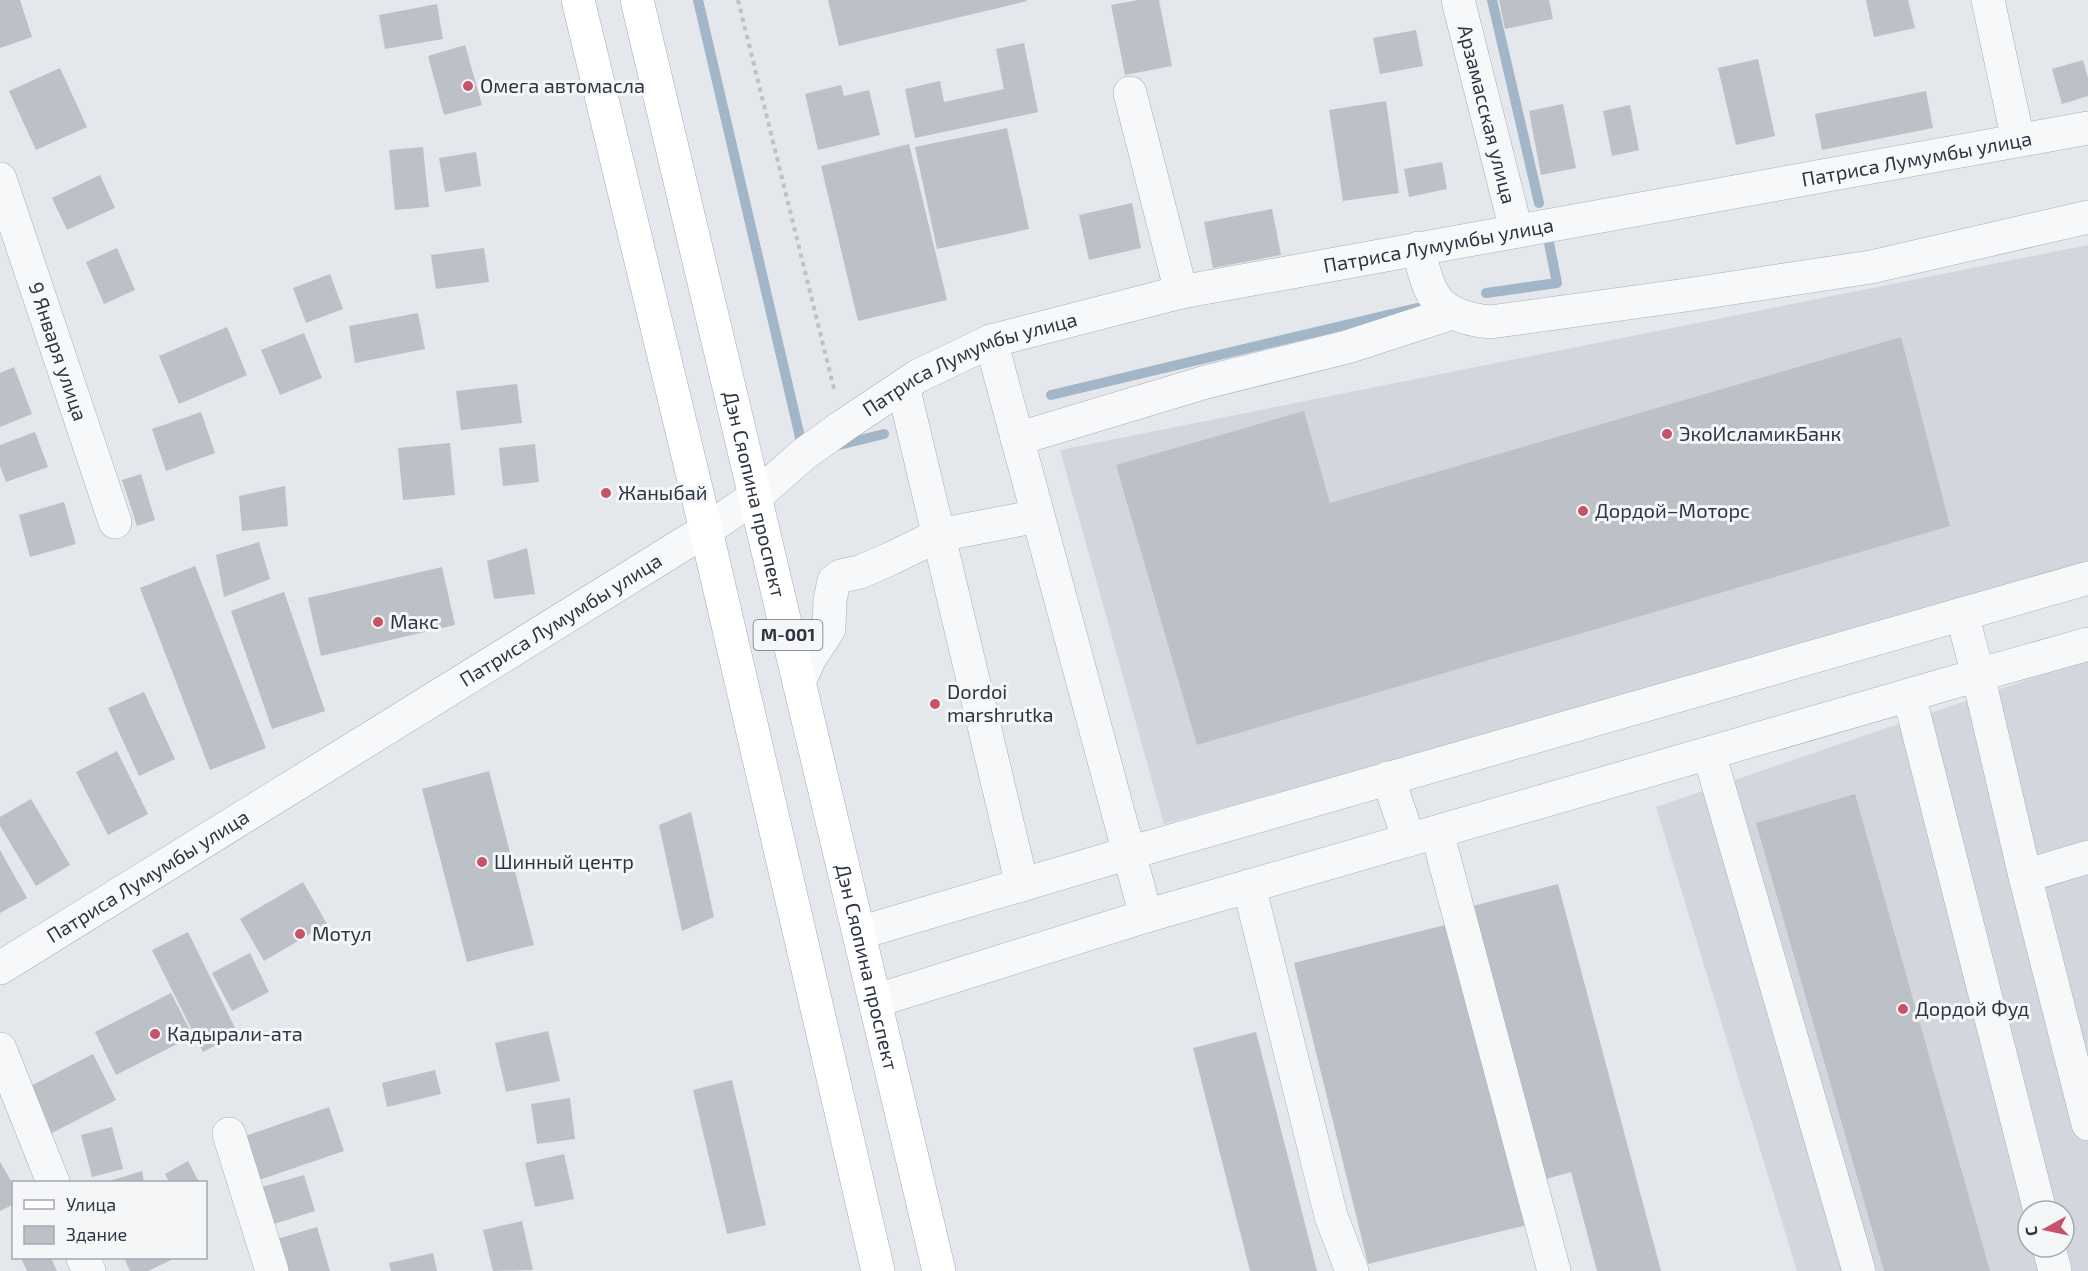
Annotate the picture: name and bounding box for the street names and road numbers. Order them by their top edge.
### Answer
street label: Арзамасская улица [1454,22,1522,206]
street label: Патриса Лумумбы улица [1799,125,2034,191]
street label: Патриса Лумумбы улица [1321,212,1555,277]
street label: 9 Января улица [24,279,93,424]
street label: Патриса Лумумбы улица [858,306,1080,421]
street label: Дэн Сяопина проспект [719,388,792,600]
street label: Патриса Лумумбы улица [455,547,666,691]
road number: M-001 [754,620,822,650]
street label: Патриса Лумумбы улица [42,804,253,947]
street label: Дэн Сяопина проспект [832,861,904,1073]

